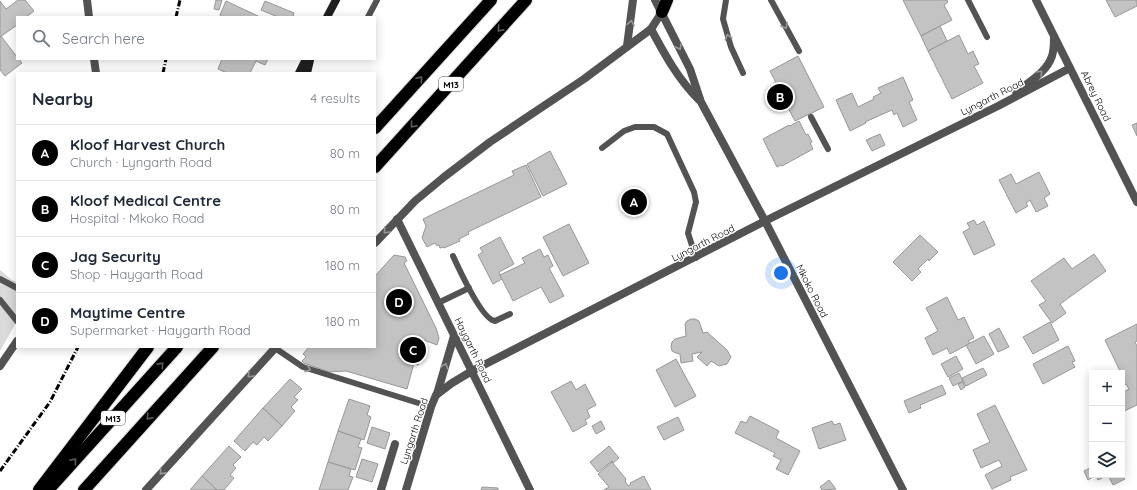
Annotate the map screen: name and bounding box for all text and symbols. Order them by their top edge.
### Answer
search box [16,16,376,60]
one-way arrow [626,20,635,26]
one-way arrow [780,22,787,29]
one-way arrow [497,24,505,32]
icon: search [30,27,52,49]
text: Search here [62,29,145,48]
one-way arrow [724,34,733,41]
one-way arrow [675,43,682,50]
street label: Abrey Road [1078,68,1114,124]
one-way arrow [1035,70,1043,78]
street label: Lyngarth Road [958,75,1026,119]
one-way arrow [415,76,422,83]
road number: M13 [439,77,463,91]
pin: B [767,82,793,112]
text: Nearby [32,88,93,109]
text: 4 results [310,90,360,106]
one-way arrow [411,121,418,128]
text: Kloof Harvest Church [70,135,225,154]
text: A [41,145,49,161]
text: 80 m [330,145,360,161]
text: Church · Lyngarth Road [70,154,212,170]
pin: A [621,187,647,217]
text: Kloof Medical Centre [70,191,221,210]
text: B [41,201,49,217]
text: 80 m [330,201,360,217]
text: Hospital · Mkoko Road [70,210,204,226]
street label: Lyngarth Road [669,221,737,265]
one-way arrow [383,226,391,234]
text: Jag Security [70,247,161,266]
text: C [41,257,49,273]
text: 180 m [325,257,360,273]
street label: Mkoko Road [793,262,831,320]
your location [771,263,791,283]
text: Shop · Haygarth Road [70,266,203,282]
pin: D [386,287,412,317]
text: Maytime Centre [70,303,185,322]
text: D [40,313,50,329]
text: 180 m [325,313,360,329]
street label: Haygarth Road [451,315,495,385]
text: Supermarket · Haygarth Road [70,322,251,338]
pin: C [400,335,426,365]
one-way arrow [157,362,164,370]
one-way arrow [440,362,449,369]
one-way arrow [304,364,311,373]
map controls [1089,370,1125,478]
button: + [1089,370,1125,406]
one-way arrow [247,371,254,378]
street label: Lyngarth Road [397,396,431,466]
button: − [1089,406,1125,442]
road number: M13 [101,411,125,425]
one-way arrow [147,413,154,420]
button: layers [1089,442,1125,478]
one-way arrow [69,458,77,466]
one-way arrow [160,467,167,475]

